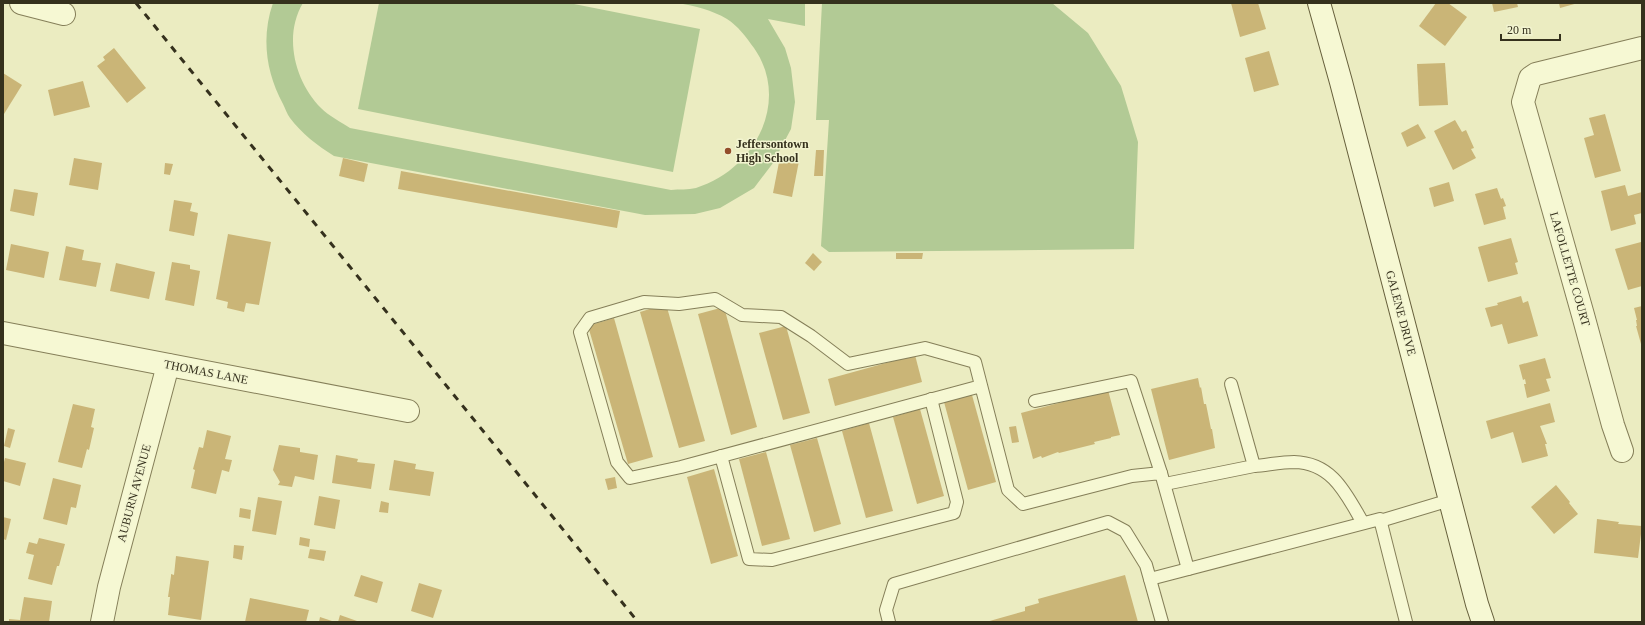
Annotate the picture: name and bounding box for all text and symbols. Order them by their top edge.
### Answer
scale bar [1501,16,1560,42]
text: 20 m [1507,23,1532,37]
place label: Jeffersontown High School [736,137,809,165]
marker: Jeffersontown High School [723,146,733,156]
street label: LAFOLLETTE COURT [1547,210,1593,328]
street label: GALENE DRIVE [1383,269,1419,357]
street label: THOMAS LANE [163,357,249,387]
street label: AUBURN AVENUE [114,443,154,543]

